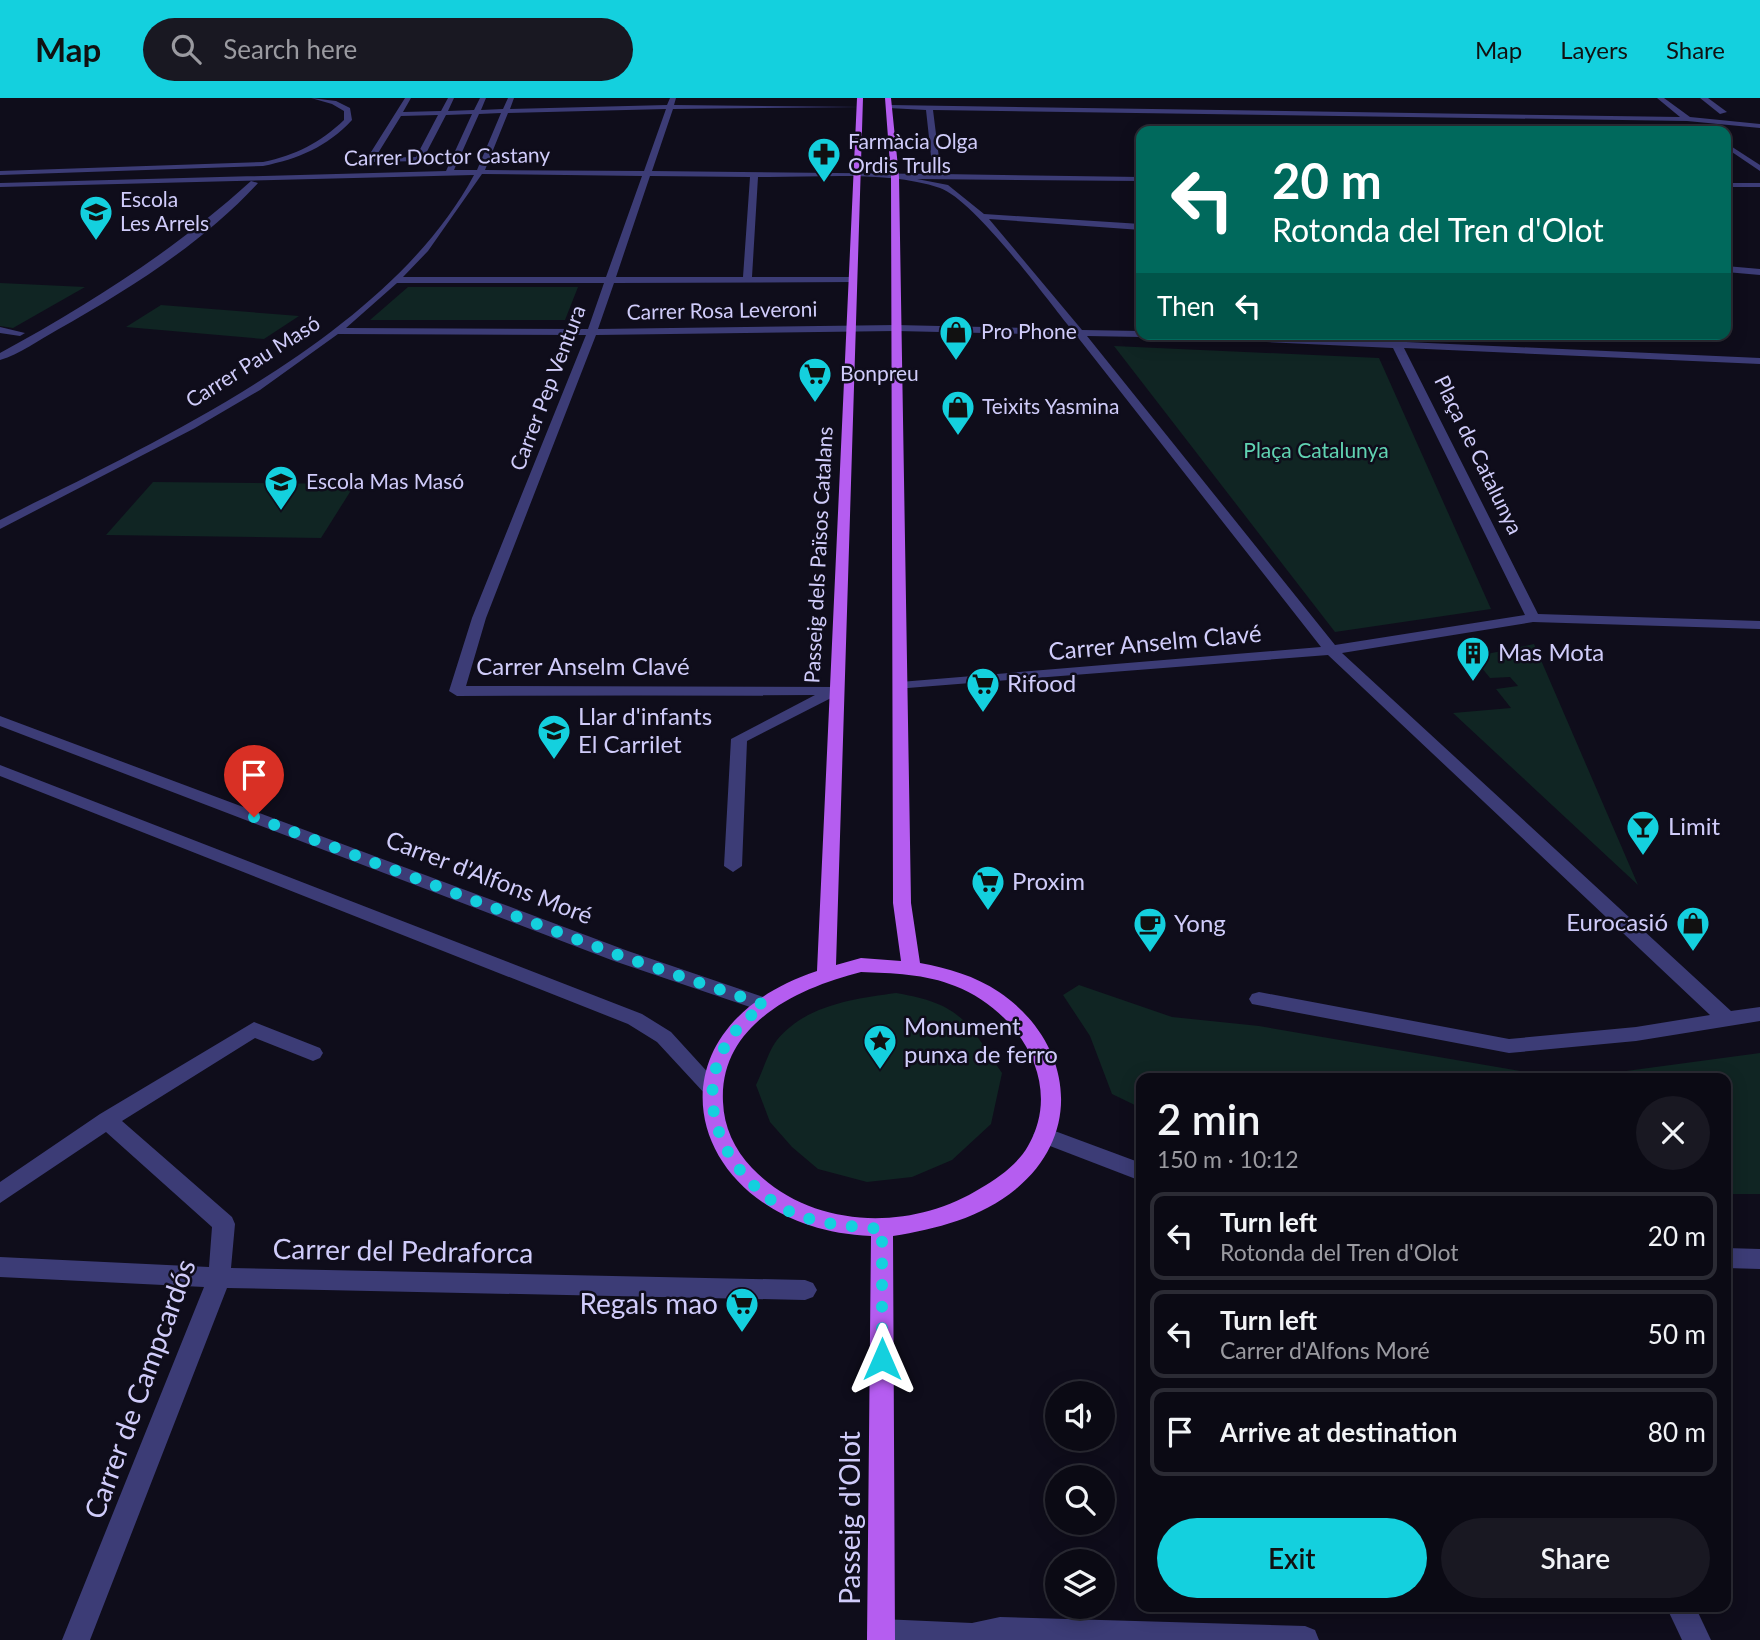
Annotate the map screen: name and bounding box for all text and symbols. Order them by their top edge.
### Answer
search box [143,18,633,81]
text: Map [35,29,101,69]
icon: search [167,30,205,68]
text: Search here [223,33,357,65]
text: Map [1475,35,1522,64]
text: Layers [1560,35,1628,64]
text: Share [1666,35,1725,64]
place label: Farmàcia Olga Ordis Trulls [848,128,978,177]
pharmacy icon: Farmàcia Olga Ordis Trulls [805,135,843,184]
street label: Carrer Doctor Castany [344,141,551,170]
text: 20 m [1272,151,1382,209]
icon: left [1157,154,1248,245]
place label: Escola Les Arrels [120,186,209,235]
school or university icon: Escola Les Arrels [77,193,115,242]
text: Rotonda del Tren d'Olot [1272,210,1604,249]
icon: left [1229,287,1267,325]
text: Then [1157,290,1215,322]
street label: Carrer Rosa Leveroni [626,295,818,324]
street label: Carrer Pep Ventura [504,301,590,474]
street label: Carrer Pau Masó [181,309,324,412]
shop icon: Pro Phone [937,313,975,362]
place label: Pro Phone [981,318,1077,343]
supermarket icon: Bonpreu [796,355,834,404]
place label: Bonpreu [840,360,919,385]
street label: Plaça de Catalunya [1430,371,1529,538]
shop icon: Teixits Yasmina [939,388,977,437]
place label: Teixits Yasmina [982,393,1119,418]
street label: Passeig dels Països Catalans [798,426,837,684]
park label: Plaça Catalunya [1243,437,1389,462]
school or university icon: Escola Mas Masó [262,463,300,512]
place label: Escola Mas Masó [306,468,464,493]
street label: Carrer Anselm Clavé [1047,618,1262,665]
building icon: Mas Mota [1454,634,1492,683]
place label: Mas Mota [1498,637,1604,666]
street label: Carrer Anselm Clavé [476,651,690,680]
supermarket icon: Rifood [964,665,1002,714]
place label: Rifood [1007,668,1076,697]
place label: Llar d'infants El Carrilet [578,701,712,758]
school or university icon: Llar d'infants El Carrilet [535,712,573,761]
pin [224,745,284,817]
icon: arrive [235,756,273,794]
bar icon: Limit [1624,808,1662,857]
place label: Limit [1668,811,1721,840]
street label: Carrer d'Alfons Moré [382,824,597,929]
supermarket icon: Proxim [969,863,1007,912]
place label: Proxim [1012,866,1085,895]
shop icon: Eurocasió [1674,904,1712,953]
cafe icon: Yong [1131,905,1169,954]
place label: Eurocasió [1566,907,1668,936]
place label: Yong [1174,908,1226,937]
place label: Monument punxa de ferro [904,1011,1058,1068]
place icon: Monument punxa de ferro [861,1022,899,1071]
text: 2 min [1157,1094,1261,1144]
button: close [1636,1096,1710,1170]
text: 150 m · 10:12 [1157,1145,1299,1173]
text: Turn left [1220,1206,1317,1238]
icon: left [1161,1217,1199,1255]
text: 20 m [1648,1220,1706,1252]
street label: Carrer del Pedraforca [272,1231,534,1269]
text: Rotonda del Tren d'Olot [1220,1238,1459,1266]
street label: Carrer de Campcardós [76,1254,202,1523]
supermarket icon: Regals mao [723,1285,761,1334]
place label: Regals mao [579,1286,718,1320]
text: Turn left [1220,1304,1317,1336]
icon: left [1161,1315,1199,1353]
text: 50 m [1648,1318,1706,1350]
position arrow [845,1322,919,1396]
text: Carrer d'Alfons Moré [1220,1336,1430,1364]
map controls [1045,1381,1115,1619]
button: sound [1045,1381,1115,1451]
icon: arrive [1161,1413,1199,1451]
text: Arrive at destination [1220,1416,1457,1448]
text: 80 m [1648,1416,1706,1448]
street label: Passeig d'Olot [832,1431,866,1605]
button: search [1045,1465,1115,1535]
button: Exit [1157,1518,1427,1598]
button: Share [1441,1518,1710,1598]
button: layers [1045,1549,1115,1619]

